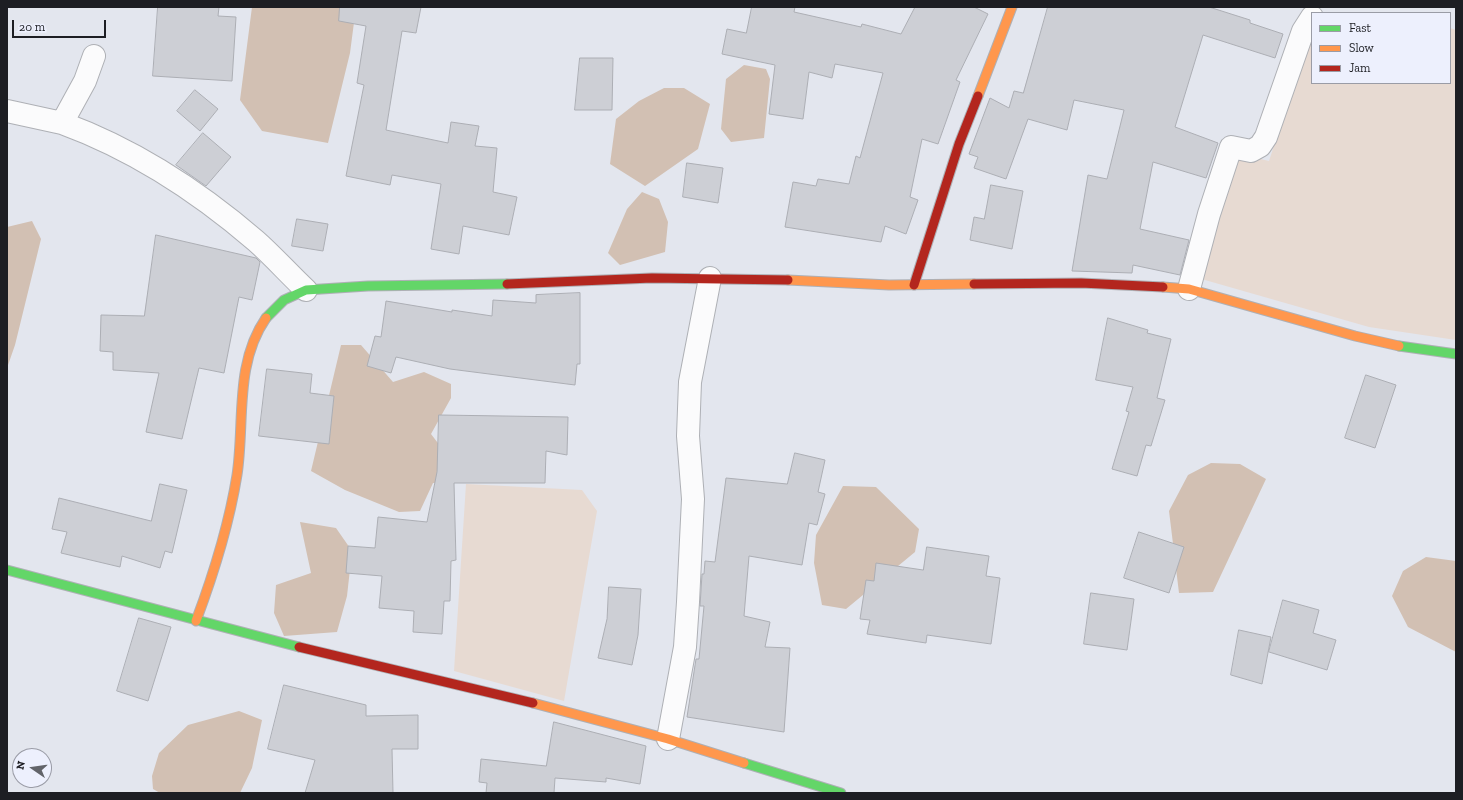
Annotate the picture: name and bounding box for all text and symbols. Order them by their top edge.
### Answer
scale bar [14,12,108,38]
legend [1311,12,1451,84]
text: 20 m [19,20,45,34]
text: Fast [1349,21,1371,35]
text: Slow [1349,41,1374,55]
text: Jam [1349,61,1370,75]
north arrow [12,748,52,788]
text: N [14,760,28,771]

